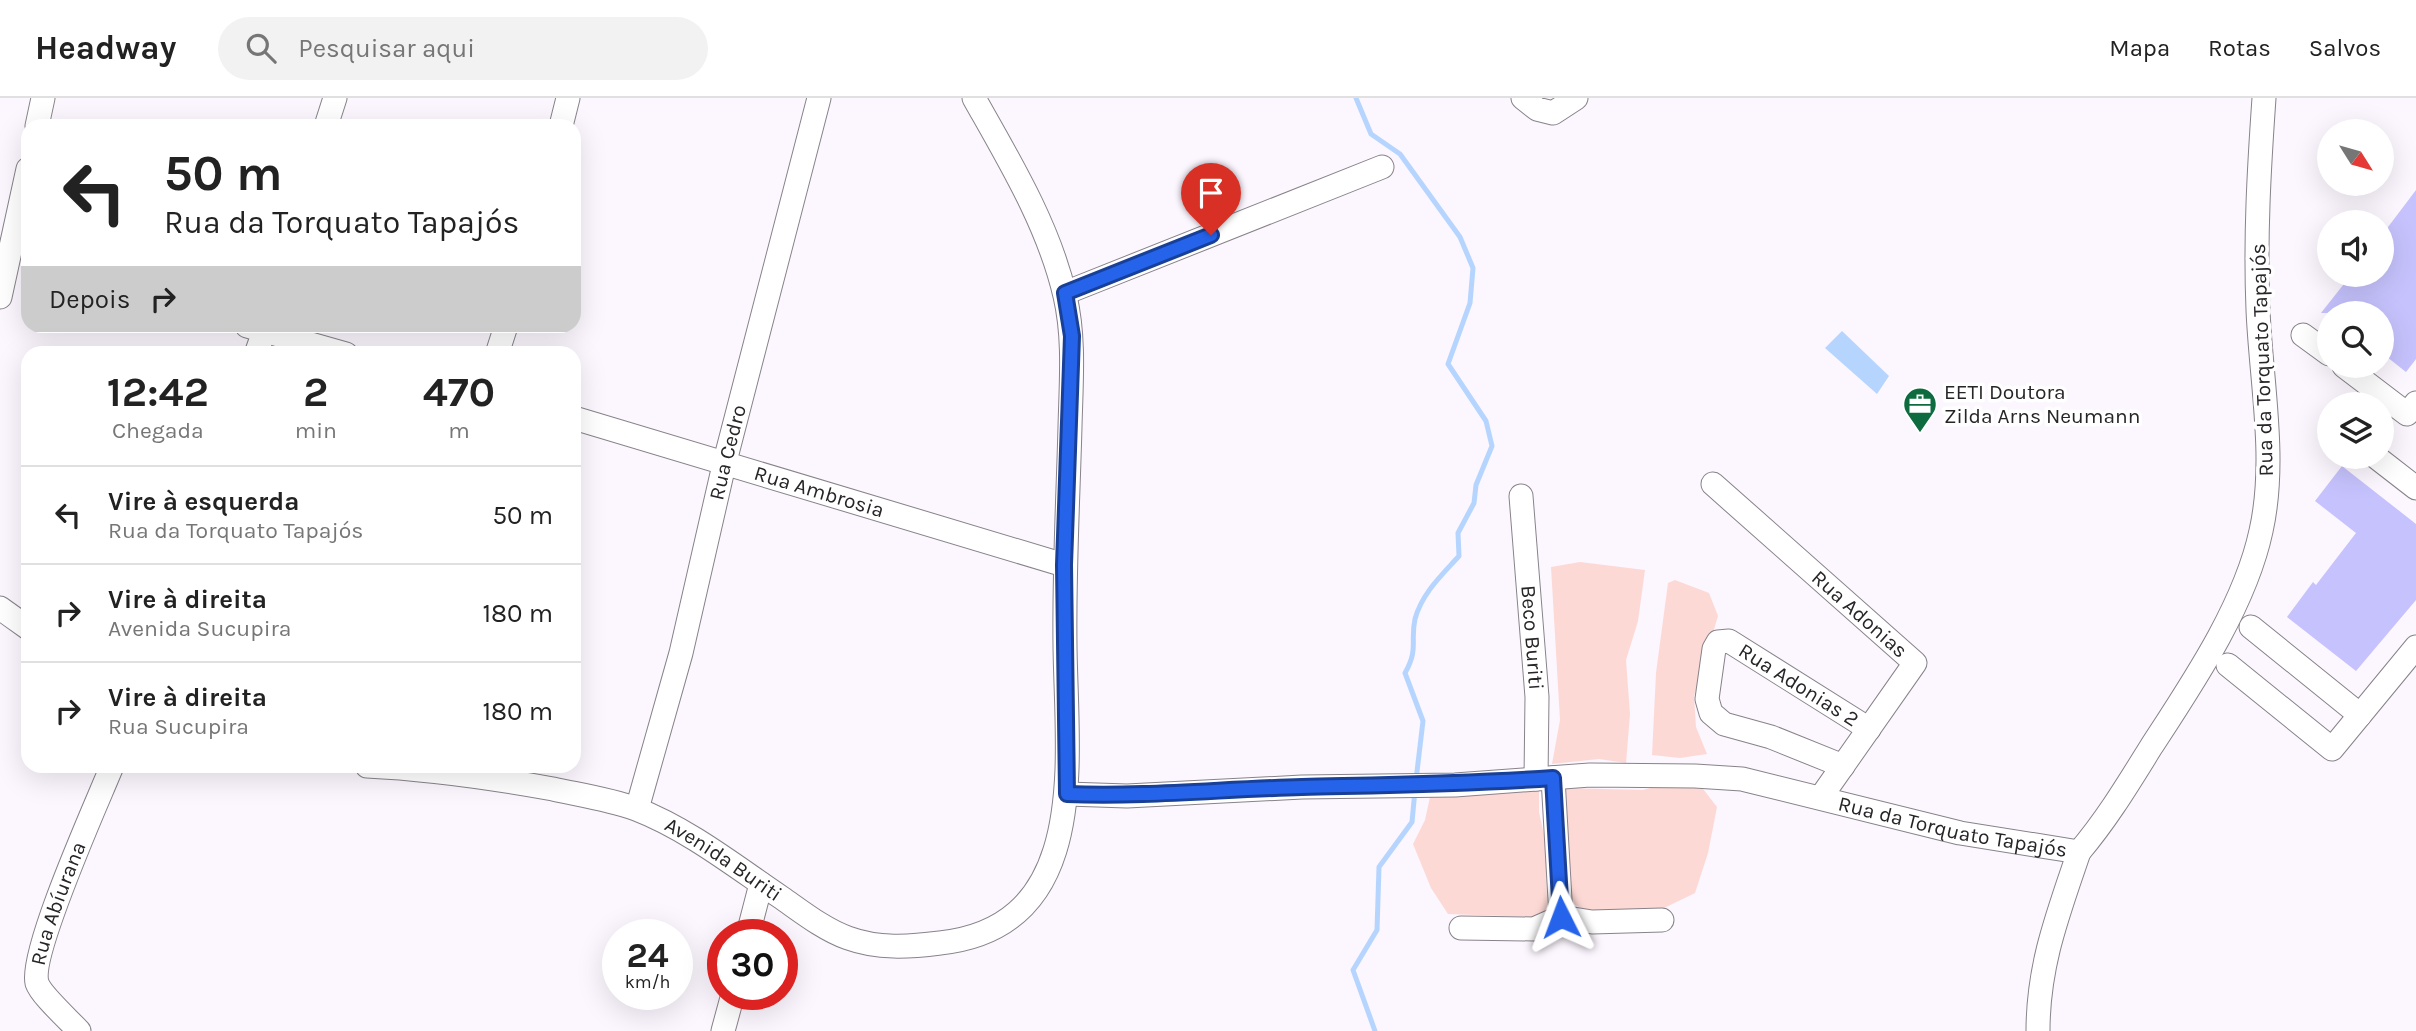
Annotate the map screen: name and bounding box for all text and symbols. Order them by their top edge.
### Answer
search box [218,17,708,80]
text: Headway [35,29,176,67]
icon: search [242,29,280,67]
text: Pesquisar aqui [298,33,475,64]
text: Mapa [2109,34,2170,62]
text: Rotas [2208,34,2271,62]
text: Salvos [2309,34,2381,62]
north arrow [2317,119,2394,196]
map controls [2317,119,2394,469]
text: 50 m [164,145,282,202]
icon: left [49,147,140,238]
pin [1181,163,1241,235]
icon: arrive [1192,174,1230,212]
text: Rua da Torquato Tapajós [164,204,519,241]
button: sound [2317,210,2394,287]
street label: Rua da Torquato Tapajós [2246,243,2278,477]
icon: right [144,280,182,318]
text: Depois [49,284,130,315]
button: search [2317,301,2394,378]
text: 12:42 [107,367,209,417]
text: 2 [303,367,329,417]
text: 470 [423,367,495,417]
place label: EETI Doutora Zilda Arns Neumann [1944,380,2140,428]
office icon: EETI Doutora Zilda Arns Neumann [1901,385,1939,434]
button: layers [2317,392,2394,469]
street label: Rua Cedro [704,402,751,502]
text: Chegada [112,417,204,444]
text: min [295,417,337,444]
text: m [448,417,470,444]
street label: Rua Ambrosia [751,461,887,522]
text: Vire à esquerda [108,486,299,517]
icon: left [49,496,87,534]
text: 50 m [492,500,553,531]
text: Rua da Torquato Tapajós [108,517,363,544]
street label: Rua Adonias [1807,565,1912,663]
text: Vire à direita [108,584,267,615]
street label: Beco Buriti [1516,584,1548,691]
icon: right [49,594,87,632]
text: 180 m [483,598,553,629]
text: Avenida Sucupira [108,615,291,642]
street label: Rua Adonias 2 [1734,638,1863,731]
text: Vire à direita [108,682,267,713]
icon: right [49,692,87,730]
text: 180 m [483,696,553,727]
text: Rua Sucupira [108,713,249,740]
street label: Rua da Torquato Tapajós [1836,791,2069,862]
street label: Avenida Buriti [661,812,786,906]
street label: Rua Abíurana [26,838,91,967]
position arrow [1524,880,1598,954]
speed limit sign: 30 [707,919,798,1010]
text: 24 [627,935,669,976]
text: km/h [625,971,670,993]

